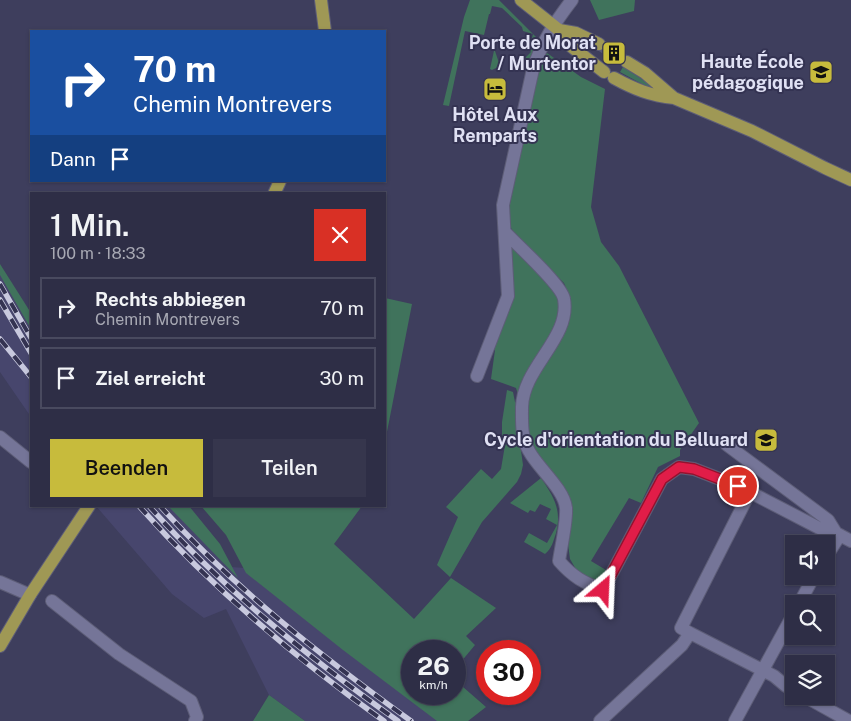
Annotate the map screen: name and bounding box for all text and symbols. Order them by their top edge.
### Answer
place label: Porte de Morat / Murtentor [469,32,597,74]
building icon: Porte de Morat / Murtentor [601,40,627,66]
text: 70 m [133,49,216,90]
icon: right [50,50,115,115]
place label: Haute École pédagogique [692,50,804,93]
school or university icon: Haute École pédagogique [808,59,834,85]
hotel icon: Hôtel Aux Remparts [482,76,508,102]
text: Chemin Montrevers [133,91,332,117]
place label: Hôtel Aux Remparts [452,104,538,146]
icon: arrive [106,145,134,173]
text: Dann [50,148,96,170]
text: 1 Min. [50,207,130,243]
button: close [314,209,366,261]
text: 100 m · 18:33 [50,244,146,263]
text: Rechts abbiegen [95,288,246,310]
icon: right [52,294,80,322]
text: 70 m [320,297,364,319]
text: Chemin Montrevers [95,310,240,329]
icon: arrive [52,364,80,392]
text: Ziel erreicht [95,367,206,389]
text: 30 m [319,367,364,389]
school or university icon: Cycle d'orientation du Belluard [753,427,779,453]
place label: Cycle d'orientation du Belluard [484,429,748,450]
button: Beenden [50,439,203,497]
button: Teilen [213,439,366,497]
pin [717,465,759,507]
icon: arrive [724,472,752,500]
map controls [785,535,835,705]
button: sound [785,535,835,585]
position arrow [576,563,628,615]
button: search [785,595,835,645]
speed limit sign: 30 [476,640,541,705]
text: 26 [417,651,450,681]
button: layers [785,655,835,705]
text: km/h [419,678,448,692]

